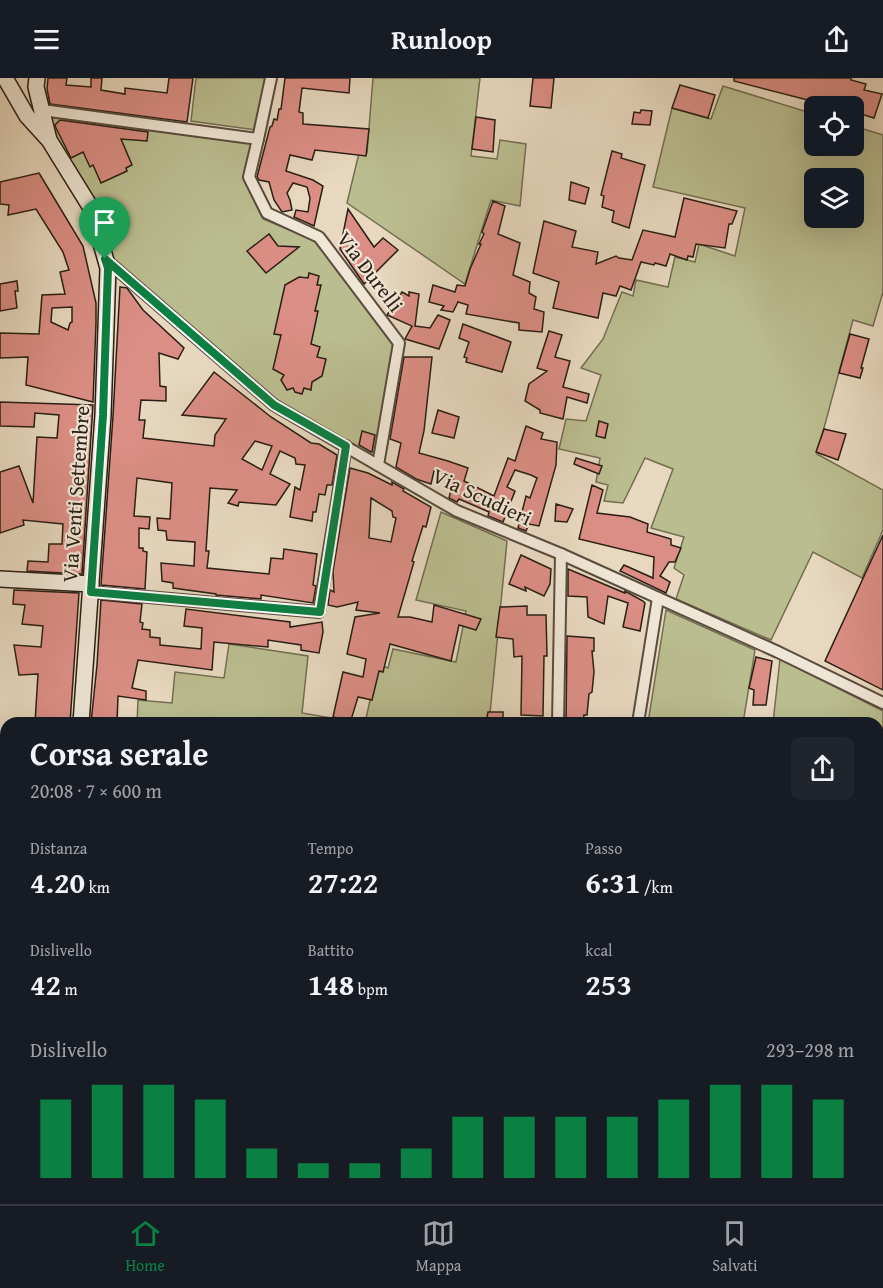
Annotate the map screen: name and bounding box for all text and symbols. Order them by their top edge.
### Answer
text: Runloop [391,19,492,59]
icon: menu [30,23,63,56]
icon: share [820,23,853,56]
map controls [804,96,864,228]
button: locate [804,96,864,156]
button: layers [804,168,864,228]
pin [79,197,130,259]
icon: arrive [88,206,121,239]
street label: Via Durelli [330,225,411,319]
street label: Via Venti Settembre [54,404,97,583]
street label: Via Scudieri [427,460,537,533]
text: Corsa serale [30,729,208,777]
button: share [791,737,854,800]
text: 20:08 · 7 × 600 m [30,776,162,805]
text: Distanza [30,836,87,860]
text: Tempo [308,836,353,860]
text: Passo [585,836,622,860]
text: 4.20 [30,860,85,904]
text: 27:22 [308,860,378,904]
text: 6:31 [585,860,640,904]
text: km [85,875,110,899]
text: /km [640,875,673,899]
text: Dislivello [30,938,92,962]
text: Battito [308,938,354,962]
text: kcal [585,938,613,962]
text: 42 [30,962,61,1006]
text: 148 [308,962,354,1006]
text: 253 [585,962,632,1006]
text: m [61,977,78,1001]
text: bpm [354,977,388,1001]
text: Dislivello [30,1035,107,1064]
text: 293–298 m [766,1035,854,1064]
tab: Home [125,1217,165,1277]
tab: Mappa [416,1217,461,1277]
tab: Salvati [712,1217,758,1277]

